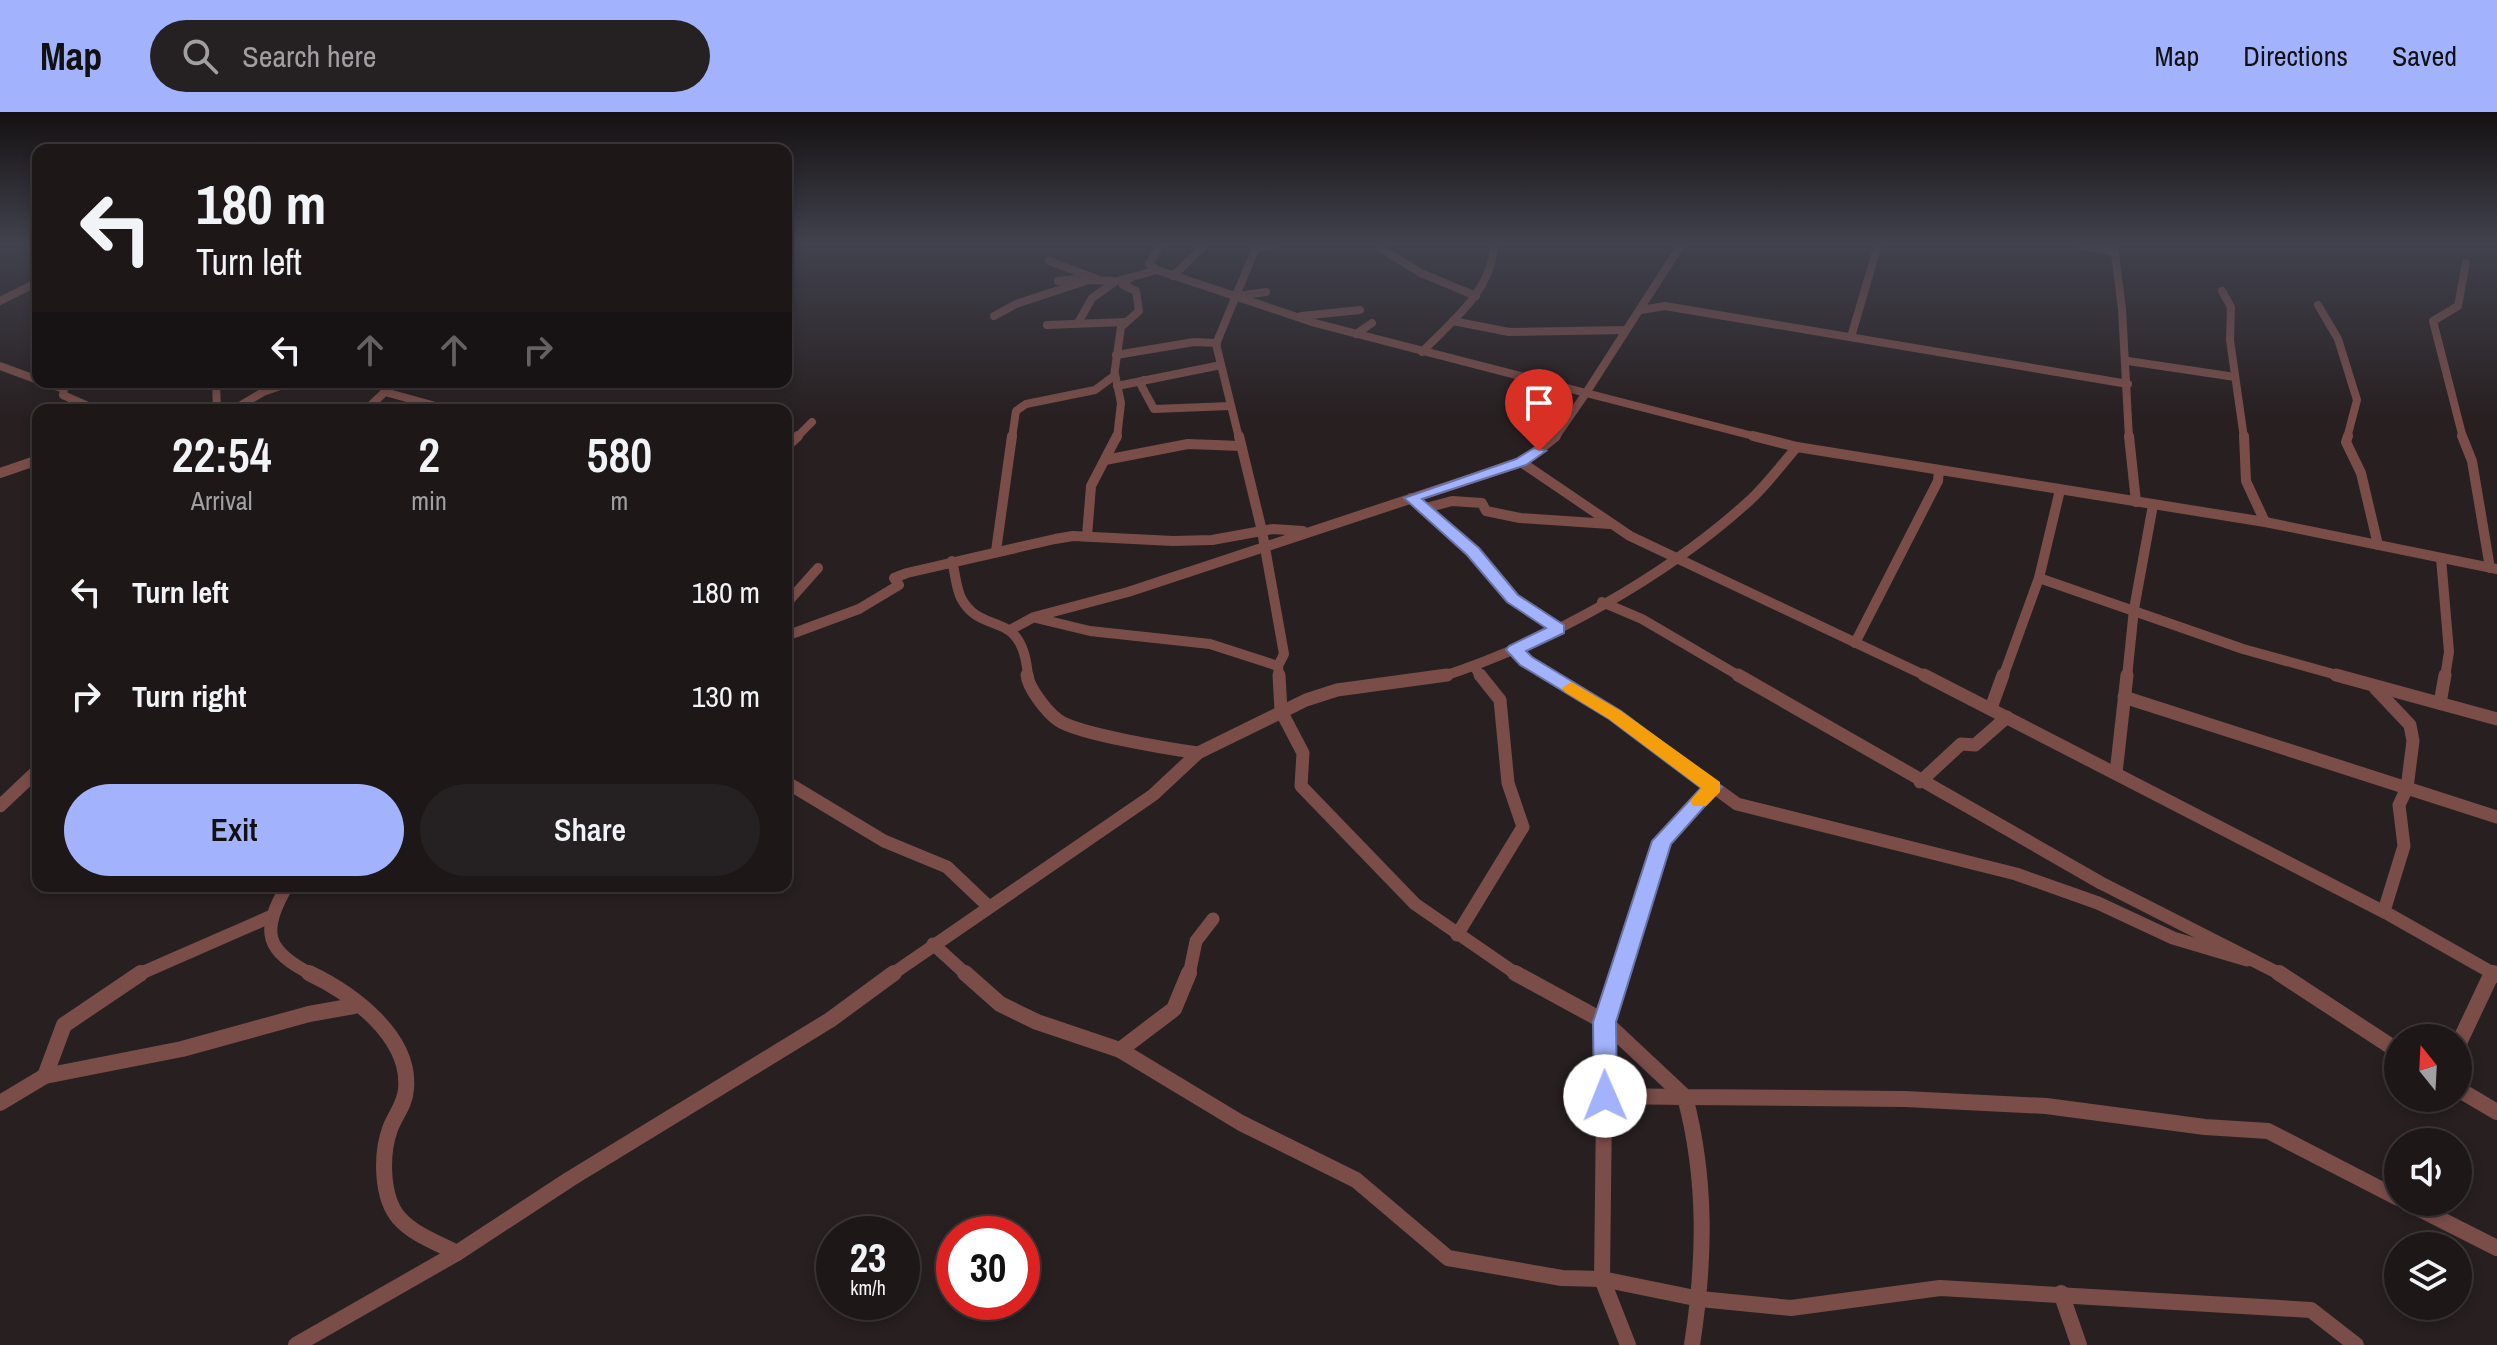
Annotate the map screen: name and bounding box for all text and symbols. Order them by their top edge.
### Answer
search box [150,20,710,92]
text: Map [40,31,102,82]
icon: search [178,34,222,78]
text: Search here [242,36,376,76]
text: Map [2155,37,2199,75]
text: Directions [2243,37,2348,75]
text: Saved [2392,37,2457,75]
text: 180 m [196,166,326,241]
icon: left [64,176,168,280]
text: Turn left [196,238,302,286]
icon: left [264,328,308,372]
icon: ahead [348,328,392,372]
icon: ahead [432,328,476,372]
icon: right [516,328,560,372]
pin [1505,369,1573,451]
icon: arrive [1517,381,1561,425]
text: 22:54 [172,422,272,487]
text: 2 [418,422,440,487]
text: 580 [587,422,652,487]
text: Arrival [191,483,252,518]
text: min [411,483,447,518]
text: m [611,483,628,518]
icon: left [64,570,108,614]
text: Turn left [132,572,229,612]
text: 180 m [692,572,760,612]
icon: right [64,674,108,718]
text: Turn right [132,676,246,716]
text: 130 m [692,676,760,716]
button: Exit [64,784,404,876]
button: Share [420,784,760,876]
north arrow [2384,1024,2472,1112]
map controls [2384,1024,2472,1320]
position arrow [1563,1054,1647,1138]
button: sound [2384,1128,2472,1216]
speed limit sign: 30 [936,1216,1040,1320]
text: 23 [850,1231,886,1284]
button: layers [2384,1232,2472,1320]
text: km/h [850,1274,886,1301]

